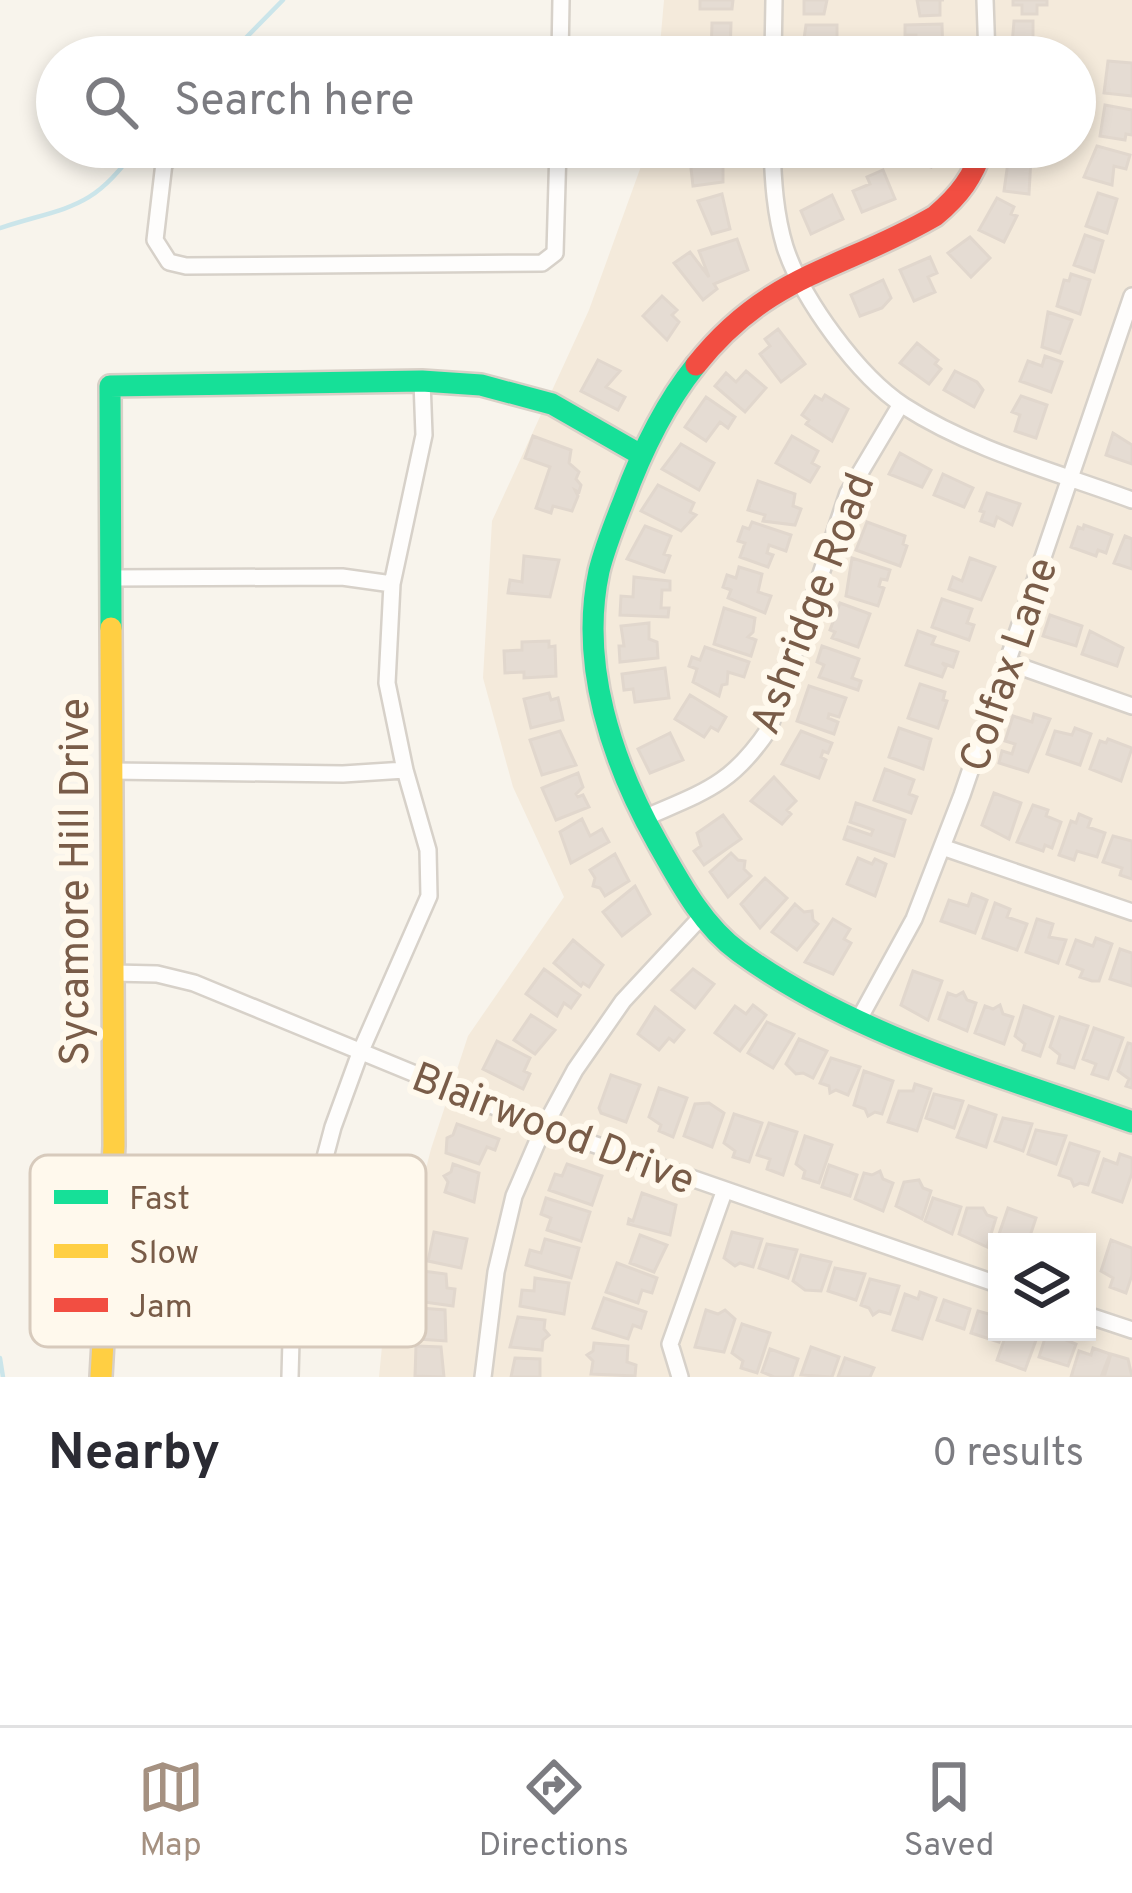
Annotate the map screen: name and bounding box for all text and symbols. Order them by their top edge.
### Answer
search box [36,36,1096,168]
icon: search [78,69,144,135]
text: Search here [174,74,414,131]
street label: Ashridge Road [741,466,889,743]
street label: Colfax Lane [950,551,1073,780]
street label: Sycamore Hill Drive [51,698,104,1066]
street label: Blairwood Drive [404,1053,701,1209]
legend [30,1155,426,1347]
text: Fast [129,1180,190,1222]
map controls [988,1233,1096,1341]
button: layers [988,1233,1096,1341]
text: Slow [129,1234,199,1276]
text: Jam [129,1288,193,1330]
text: Nearby [48,1423,220,1488]
text: 0 results [932,1431,1084,1480]
tab: Map [138,1754,204,1868]
tab: Directions [479,1754,629,1868]
tab: Saved [904,1754,994,1868]

